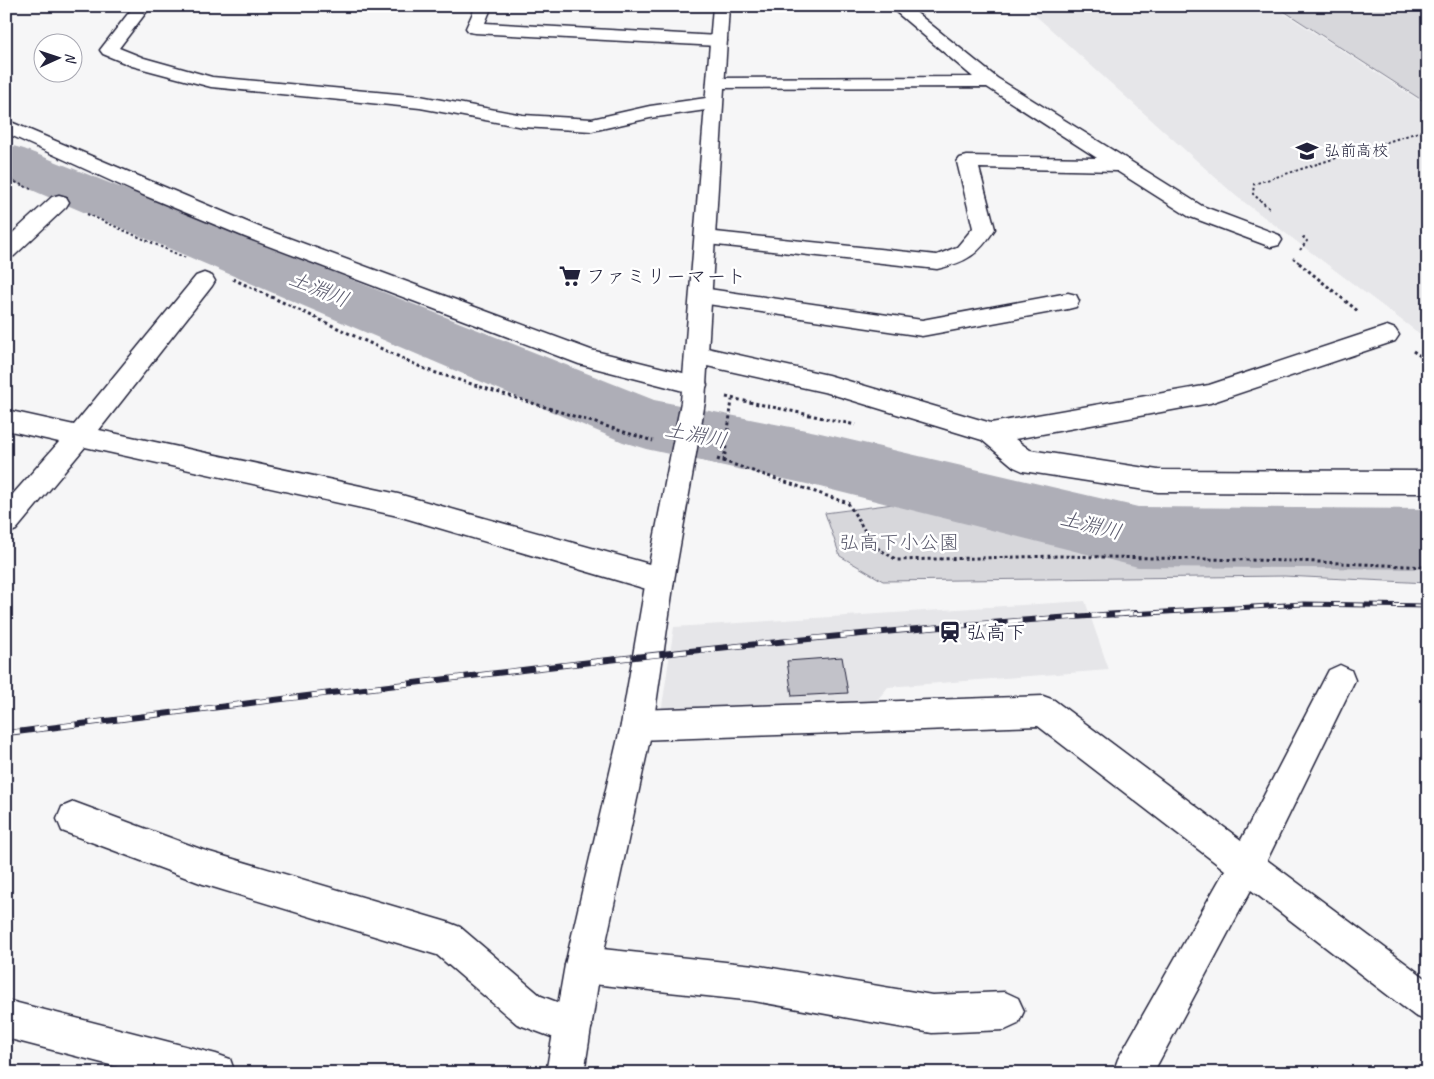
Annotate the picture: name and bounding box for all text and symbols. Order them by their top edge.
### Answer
north arrow [32,32,82,82]
text: N [62,53,79,64]
school or university icon: 弘前高校 [1294,138,1320,164]
place label: 弘前高校 [1324,141,1388,161]
supermarket icon: ファミリーマート [557,263,583,289]
place label: ファミリーマート [586,264,746,289]
water label: 土淵川 [285,265,353,313]
water label: 土淵川 [663,416,729,454]
water label: 土淵川 [1057,505,1125,545]
park label: 弘高下小公園 [839,530,959,555]
station icon: 弘高下 [937,619,963,645]
place label: 弘高下 [966,620,1026,645]

